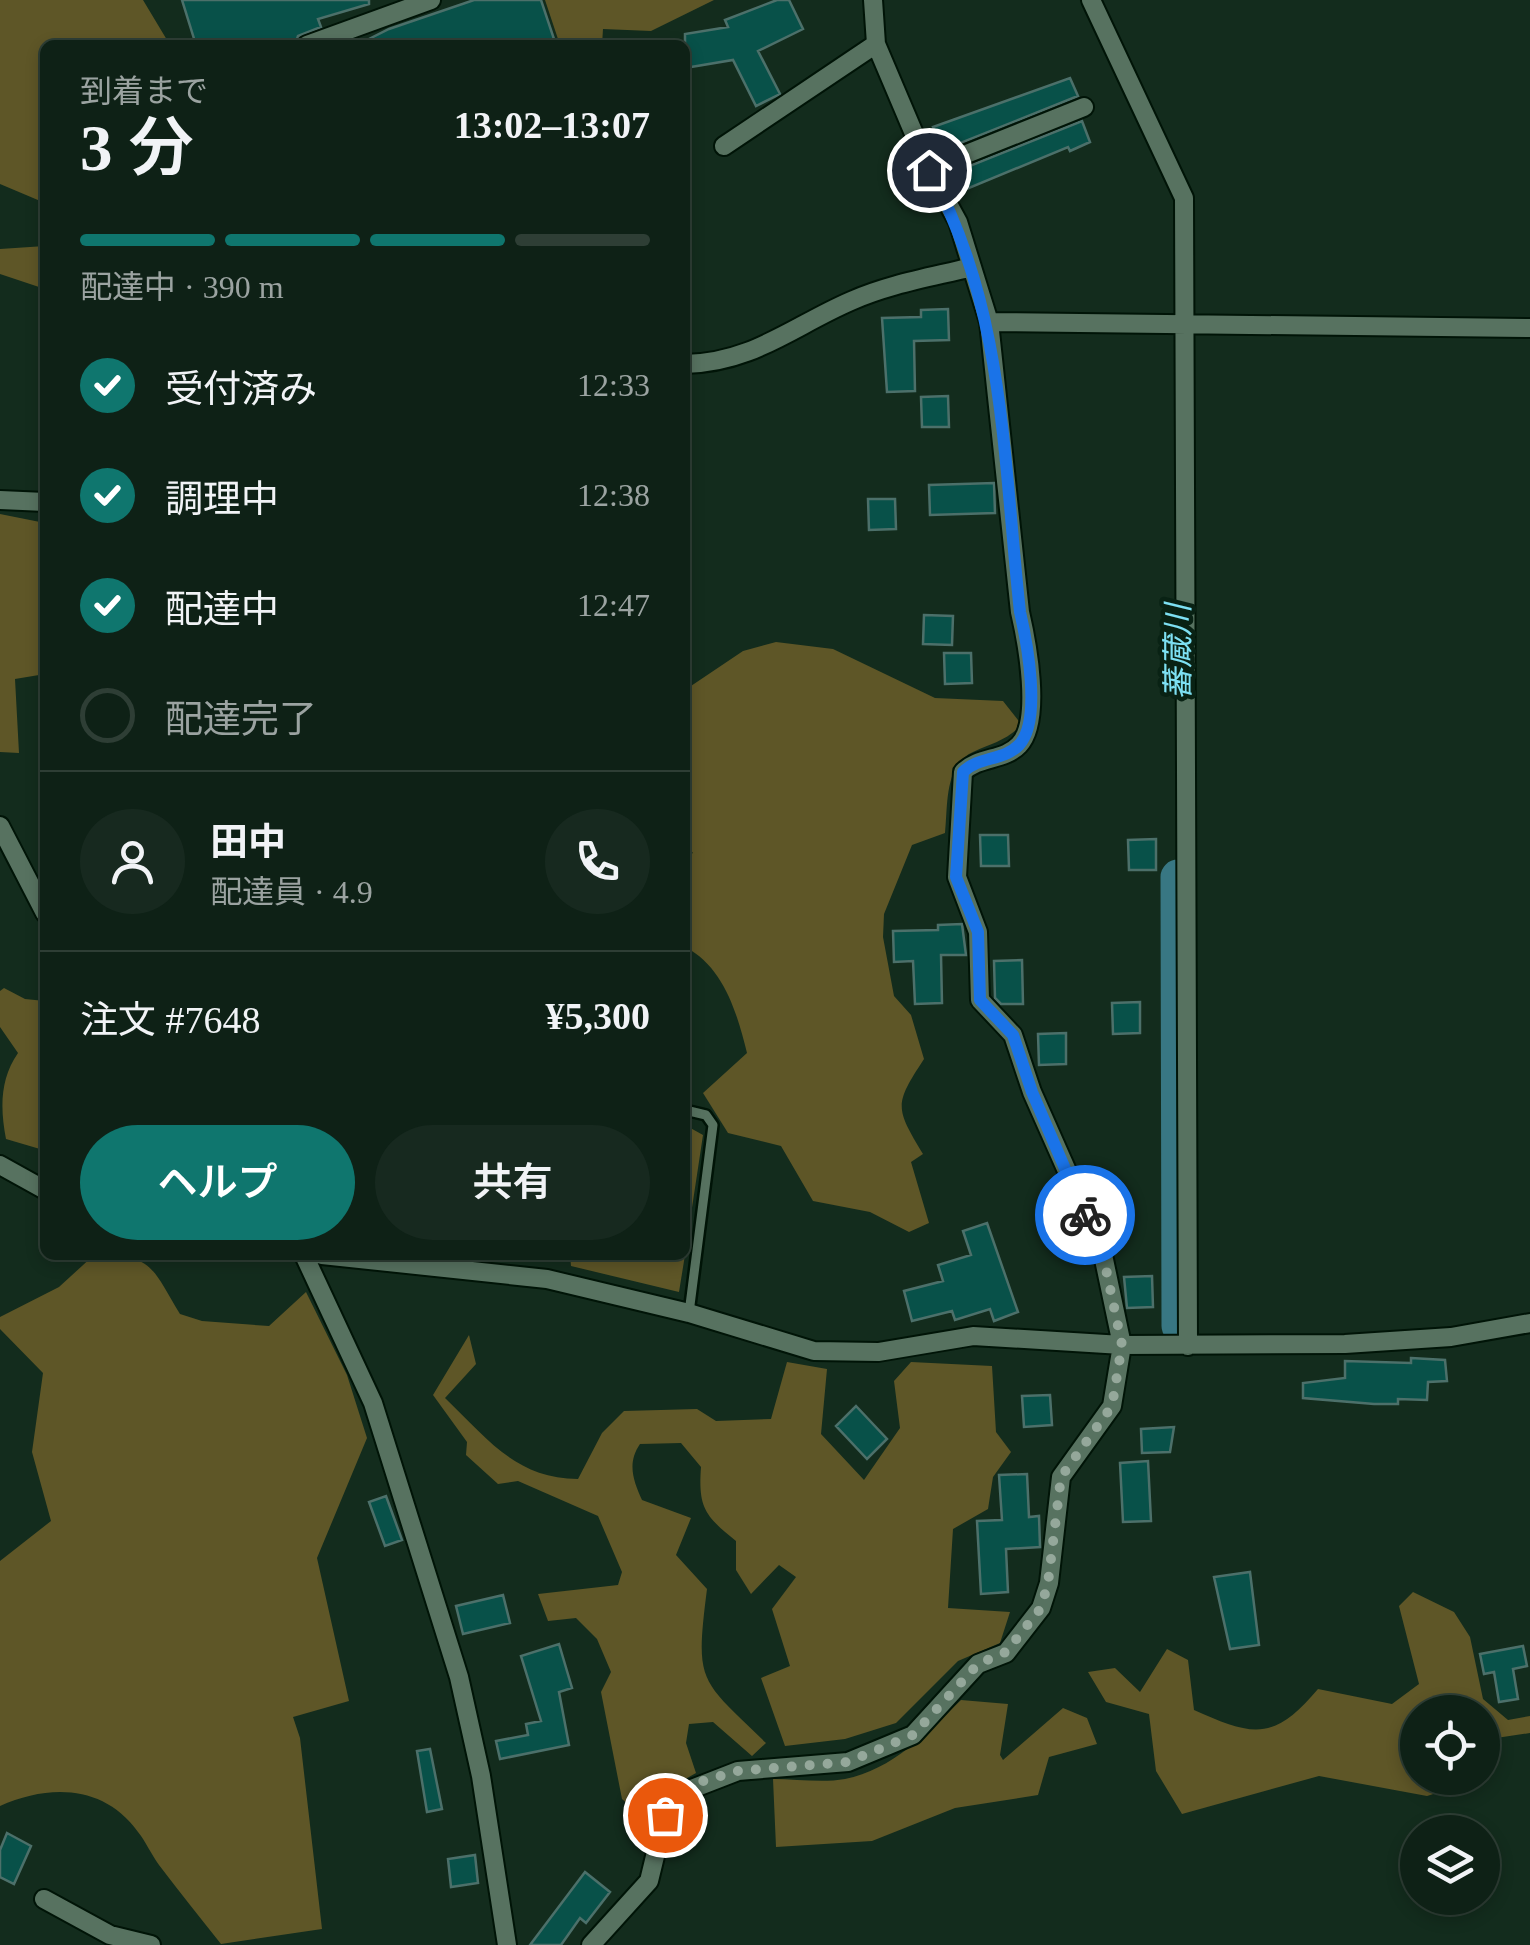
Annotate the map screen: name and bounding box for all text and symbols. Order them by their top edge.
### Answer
text: 到着まで [80,73,208,109]
text: 13:02–13:07 [454,104,650,146]
text: 3 分 [80,112,194,184]
pin [887,128,972,213]
icon: home [902,143,957,198]
text: 配達中 · 390 m [80,269,284,305]
icon: check [80,358,135,413]
text: 12:33 [577,367,650,403]
text: 受付済み [165,368,317,410]
icon: check [80,468,135,523]
text: 12:38 [577,477,650,513]
text: 調理中 [165,478,279,520]
icon: check [80,578,135,633]
text: 12:47 [577,587,650,623]
text: 配達中 [165,588,279,630]
water label: 蕃蔵川 [1160,601,1196,700]
text: 配達完了 [165,698,317,740]
button: person [80,809,185,914]
button: phone [545,809,650,914]
text: 田中 [210,821,286,863]
text: 配達員 · 4.9 [210,874,373,910]
text: ¥5,300 [546,995,650,1037]
text: 注文 #7648 [80,999,261,1041]
button: ヘルプ [80,1125,355,1240]
button: 共有 [375,1125,650,1240]
courier [1035,1165,1135,1265]
icon: bike [1058,1188,1113,1243]
map controls [1400,1695,1500,1915]
button: locate [1400,1695,1500,1795]
pin [623,1773,708,1858]
icon: bag [638,1788,693,1843]
button: layers [1400,1815,1500,1915]

